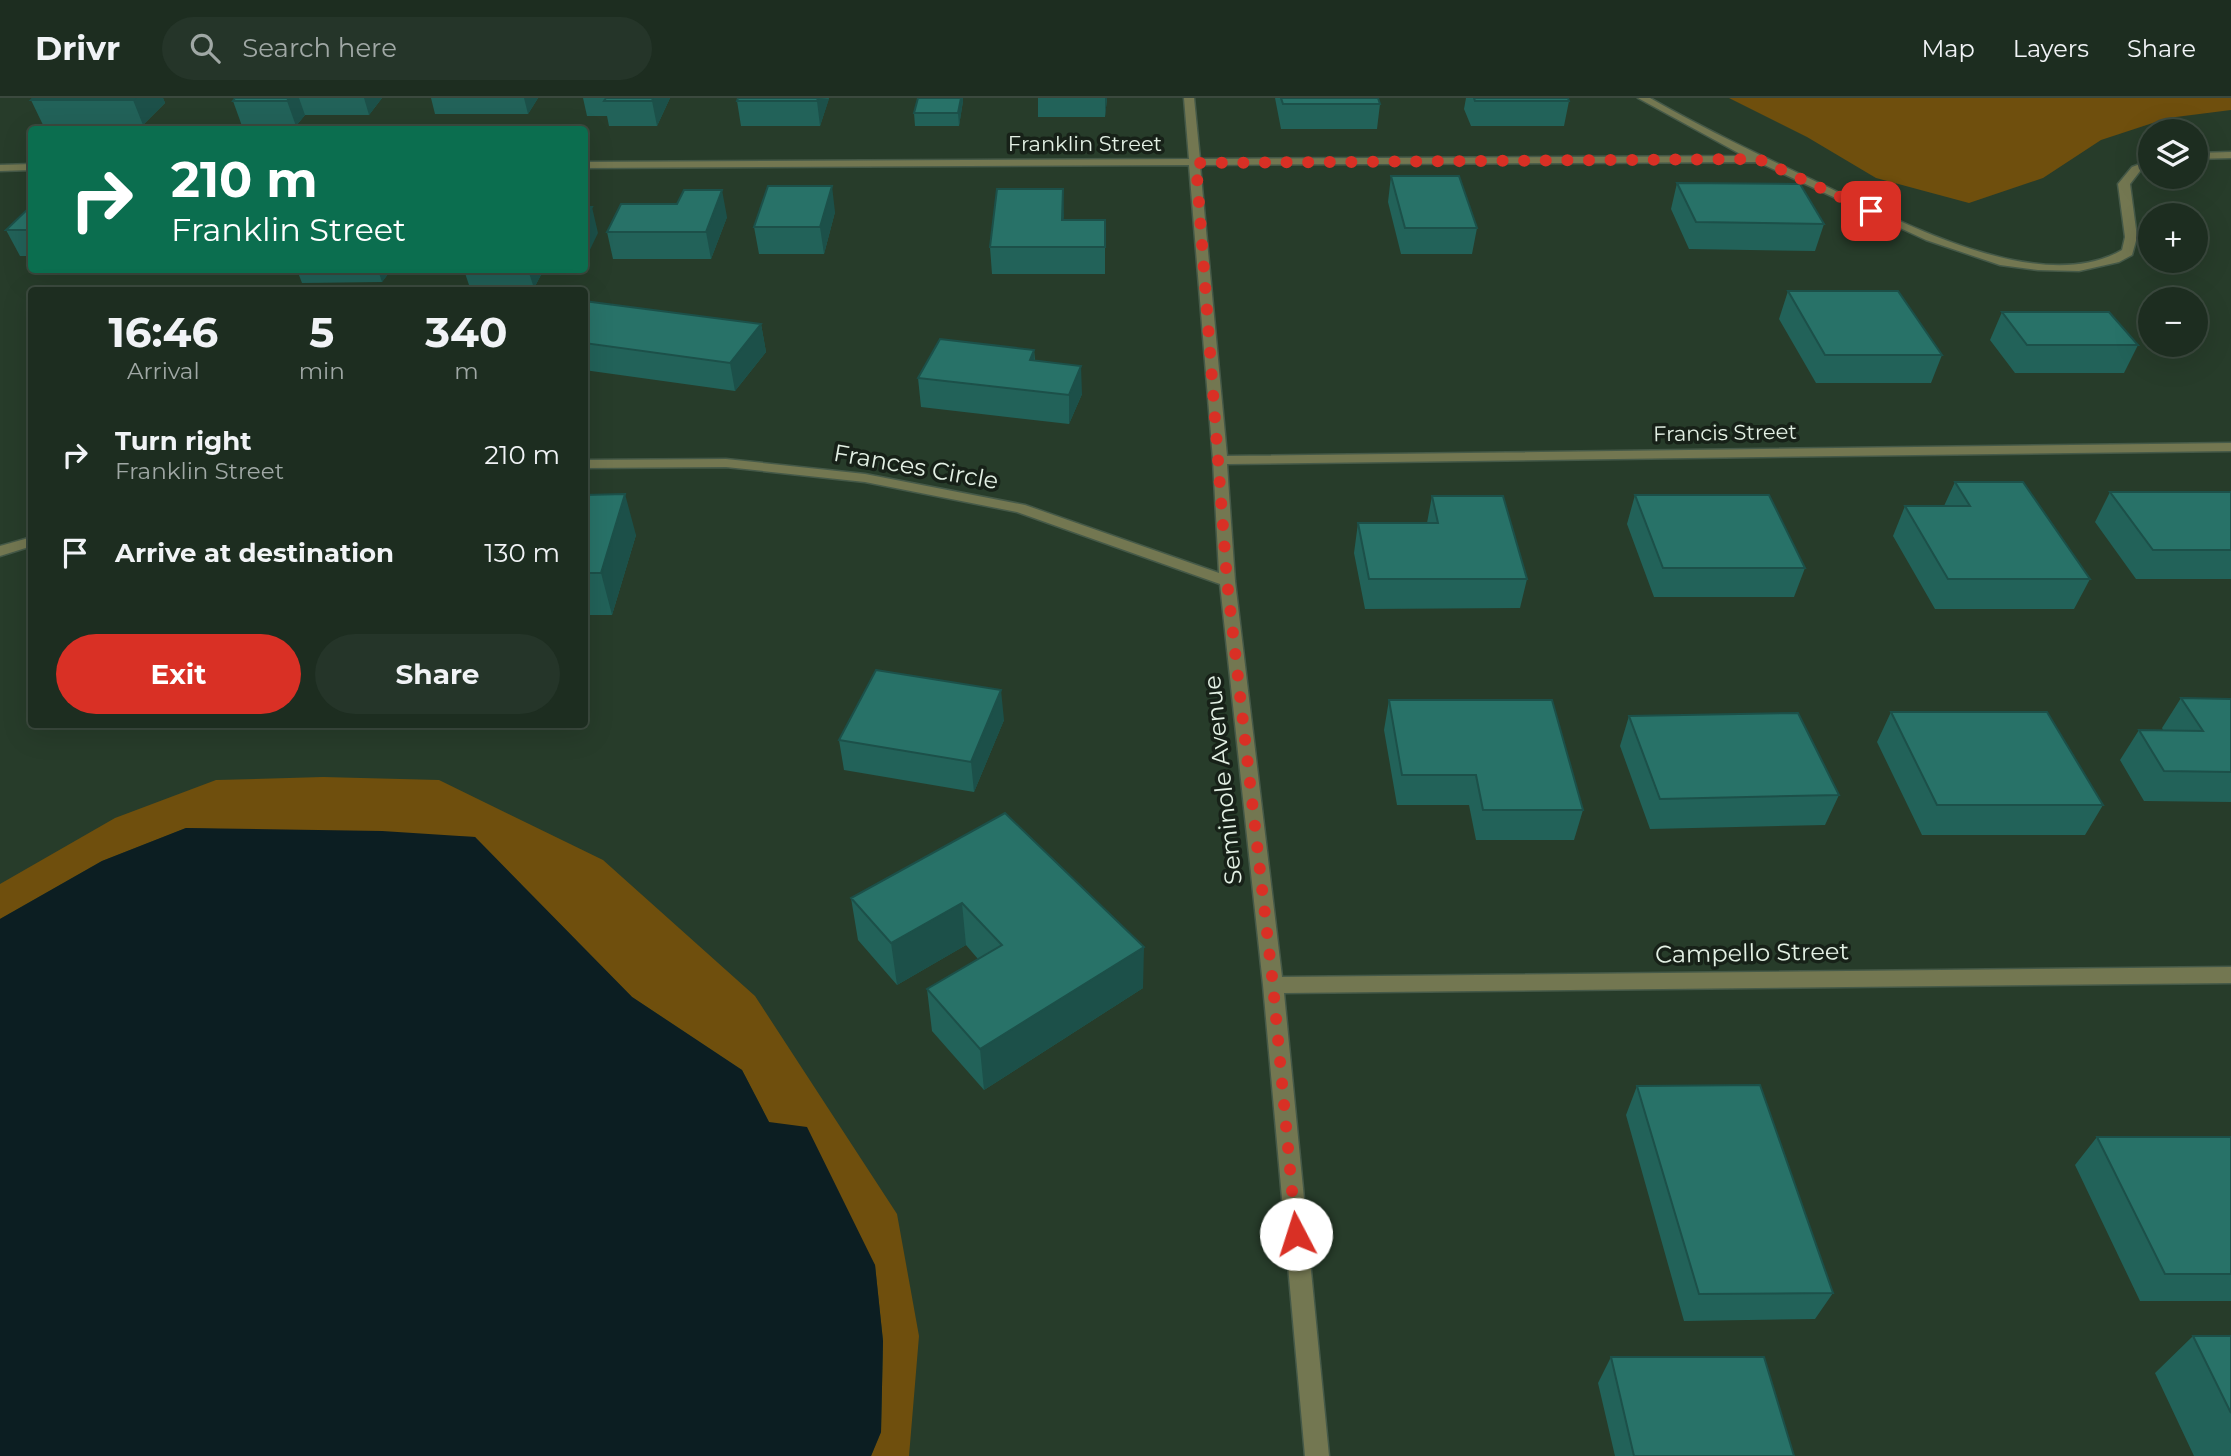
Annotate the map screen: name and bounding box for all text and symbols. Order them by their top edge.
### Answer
search box [162,17,652,80]
text: Drivr [35,28,120,68]
icon: search [186,29,224,67]
text: Search here [242,32,397,64]
text: Map [1921,34,1975,63]
text: Layers [2013,34,2089,63]
text: Share [2127,34,2196,63]
map controls [2138,119,2208,357]
button: layers [2138,119,2208,189]
street label: Franklin Street [1008,131,1162,156]
text: 210 m [171,150,318,209]
icon: right [56,154,147,245]
pin [1841,181,1901,241]
icon: arrive [1852,192,1890,230]
button: + [2138,203,2208,273]
text: Franklin Street [171,210,406,249]
button: − [2138,287,2208,357]
text: 16:46 [108,306,218,358]
text: 5 [309,306,334,358]
text: 340 [425,306,508,358]
text: Arrival [127,357,200,385]
text: min [299,357,345,385]
text: m [454,357,479,385]
street label: Francis Street [1653,419,1797,446]
text: Turn right [115,425,251,457]
icon: right [56,436,94,474]
street label: Frances Circle [831,438,1001,495]
text: 210 m [484,439,560,471]
text: Franklin Street [115,457,284,485]
icon: arrive [56,534,94,572]
text: Arrive at destination [115,537,394,569]
text: 130 m [484,537,560,569]
button: Exit [56,634,301,714]
button: Share [315,634,560,714]
street label: Seminole Avenue [1197,674,1248,886]
street label: Campello Street [1655,936,1849,969]
position arrow [1259,1197,1333,1271]

